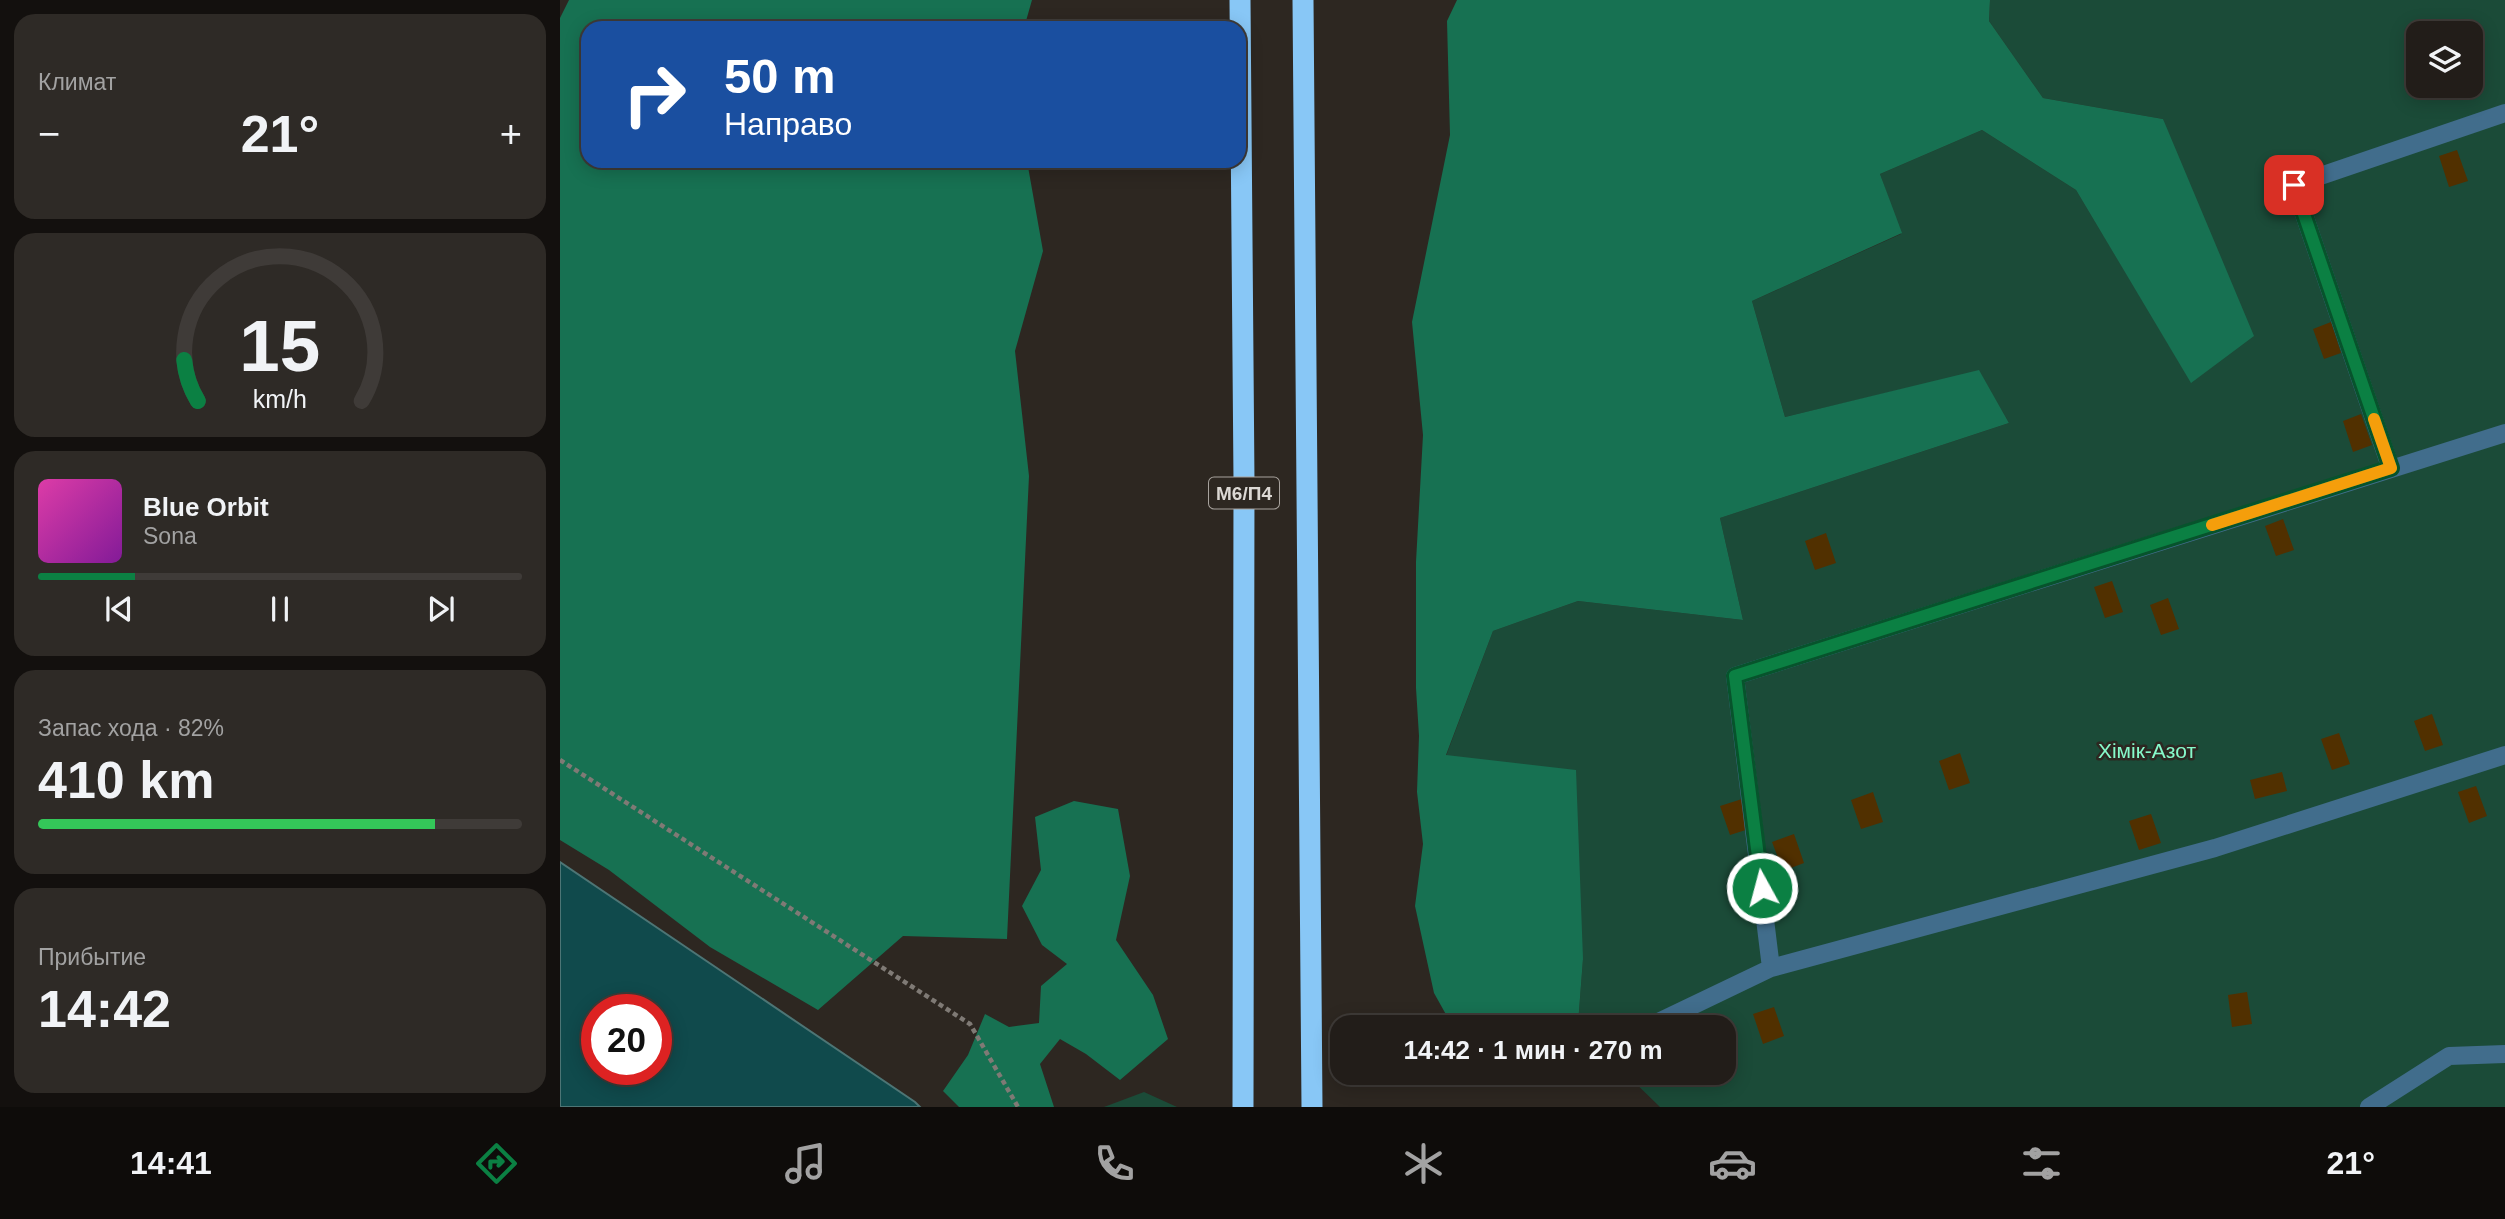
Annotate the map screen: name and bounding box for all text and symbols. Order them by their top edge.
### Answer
map controls [2406,21,2483,98]
button: layers [2406,21,2483,98]
icon: right [609,49,700,140]
text: 50 m [724,49,836,103]
text: Климат [38,69,116,95]
text: 21° [241,105,319,163]
text: Направо [724,106,852,142]
text: − [38,113,60,155]
text: + [500,113,522,155]
pin [2264,155,2324,215]
icon: arrive [2275,166,2313,204]
text: 15 [240,305,320,386]
text: km/h [253,385,307,413]
road number: М6/П4 [1209,478,1279,508]
text: Blue Orbit [143,492,269,522]
text: Sona [143,523,197,549]
icon: previous [100,590,138,628]
icon: pause [261,590,299,628]
icon: next [422,590,460,628]
text: Запас хода · 82% [38,715,224,741]
park label: Хімік-Азот [2098,739,2196,762]
text: 410 km [38,751,214,809]
position arrow [1725,851,1799,925]
text: Прибытие [38,944,146,970]
text: 14:42 [38,980,171,1038]
speed limit sign: 20 [581,994,672,1085]
text: 14:42 · 1 мин · 270 m [1403,1035,1663,1065]
icon: directions [472,1139,521,1188]
icon: music [781,1139,830,1188]
icon: phone [1090,1139,1139,1188]
icon: climate [1399,1139,1448,1188]
icon: car [1708,1139,1757,1188]
icon: filters [2017,1139,2066,1188]
text: 14:41 [130,1145,212,1181]
text: 21° [2327,1145,2375,1181]

